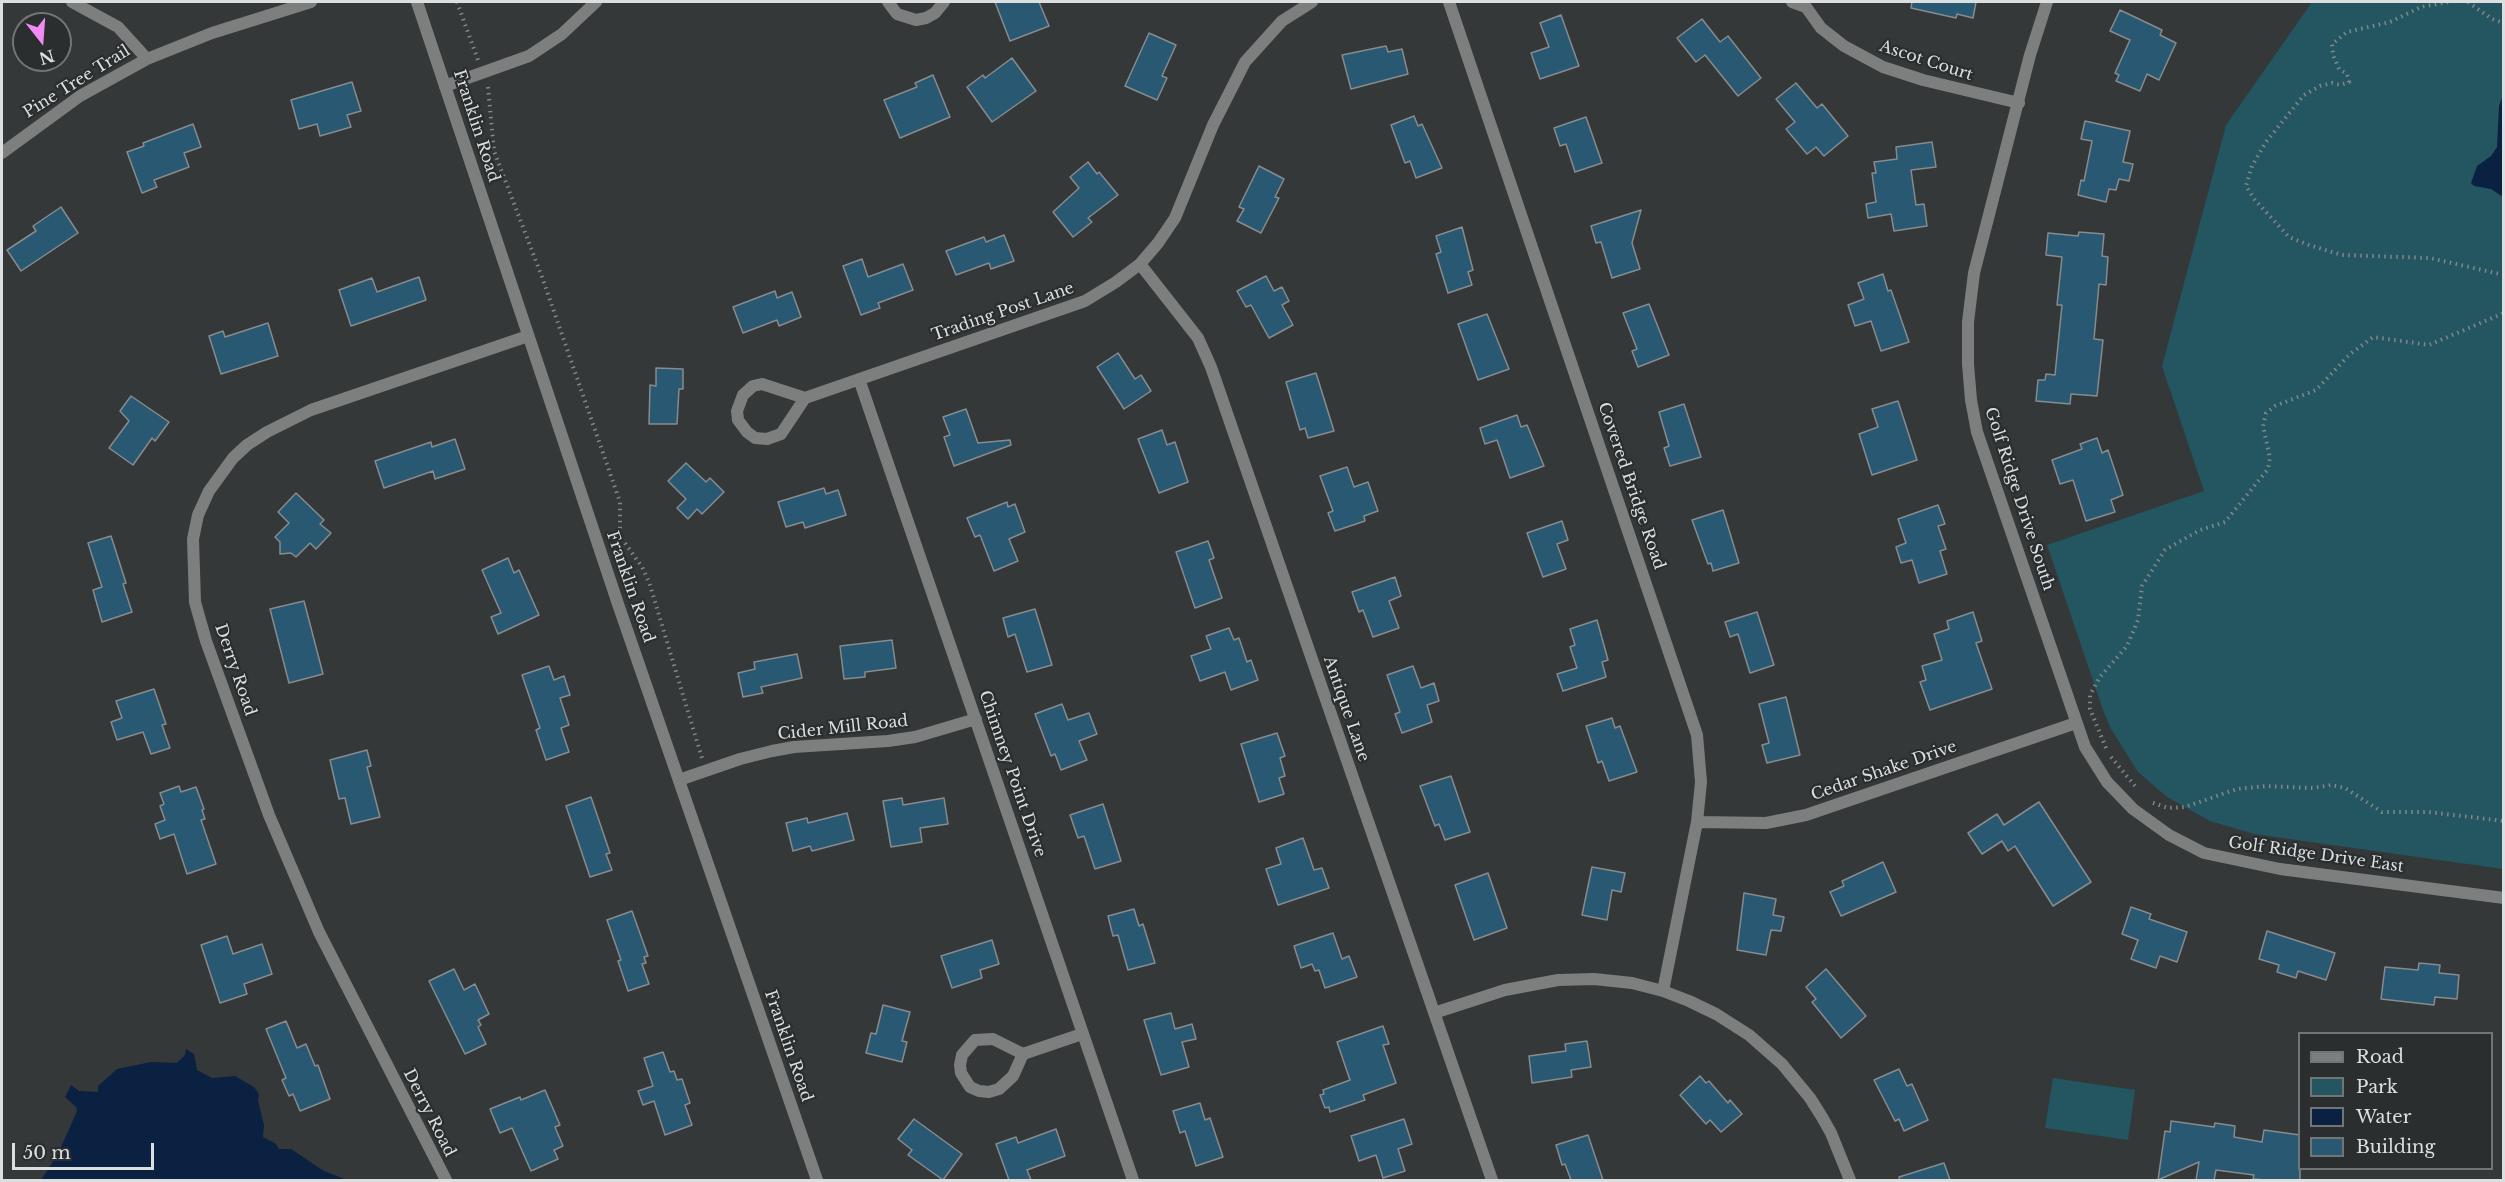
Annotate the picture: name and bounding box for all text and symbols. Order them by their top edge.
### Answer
north arrow [12,12,72,72]
street label: Ascot Court [1877,37,1975,85]
street label: Pine Tree Trail [20,41,134,123]
text: N [37,46,57,69]
street label: Franklin Road [449,67,503,185]
street label: Trading Post Lane [929,279,1077,345]
street label: Covered Bridge Road [1593,400,1669,572]
street label: Golf Ridge Drive South [1980,405,2058,593]
street label: Franklin Road [602,529,658,645]
street label: Derry Road [210,622,260,718]
street label: Antique Lane [1319,654,1373,764]
street label: Chimney Point Drive [974,688,1050,860]
street label: Cider Mill Road [777,712,909,744]
street label: Cedar Shake Drive [1809,737,1959,805]
street label: Golf Ridge Drive East [2227,833,2405,877]
street label: Franklin Road [760,988,816,1104]
legend [2298,1032,2493,1170]
text: Road [2356,1046,2404,1068]
street label: Derry Road [399,1066,459,1160]
text: Park [2356,1076,2398,1098]
text: Water [2356,1106,2411,1128]
scale bar [15,1131,158,1169]
text: Building [2356,1136,2435,1158]
text: 50 m [23,1142,71,1164]

